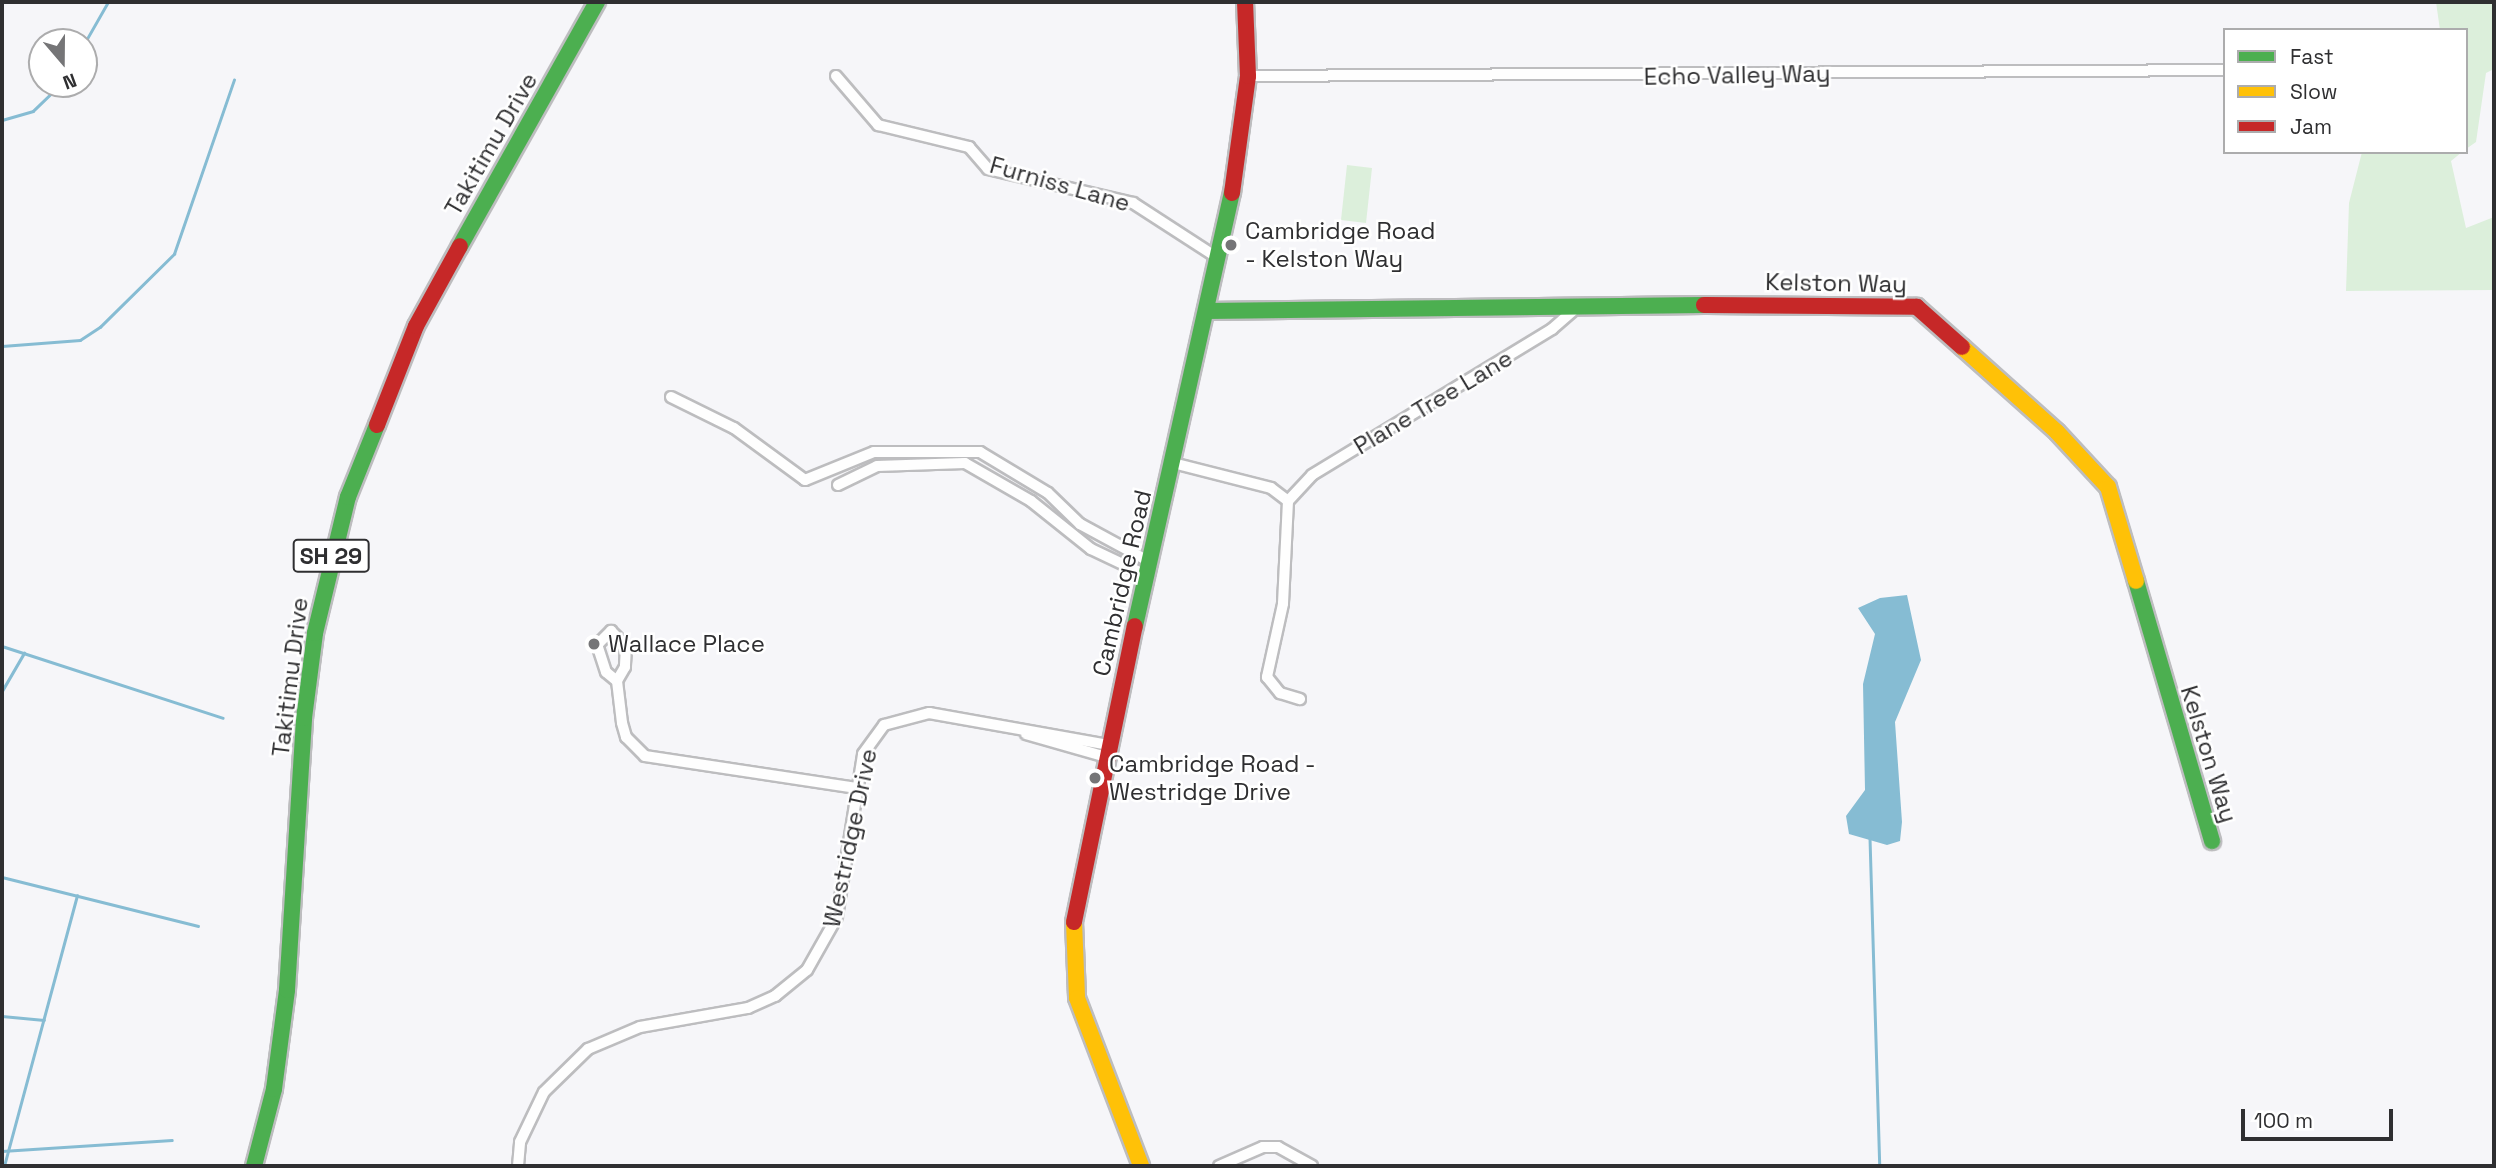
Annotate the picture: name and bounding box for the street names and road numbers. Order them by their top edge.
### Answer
street label: Echo Valley Way [1643,59,1831,91]
street label: Takitimu Drive [438,67,544,221]
street label: Furniss Lane [987,150,1133,218]
street label: Kelston Way [1765,267,1907,299]
street label: Plane Tree Lane [1348,343,1518,461]
street label: Cambridge Road [1087,487,1157,679]
road number: SH 29 [292,536,370,576]
street label: Takitimu Drive [266,596,314,758]
street label: Kelston Way [2174,682,2244,826]
street label: Westridge Drive [817,746,883,930]

